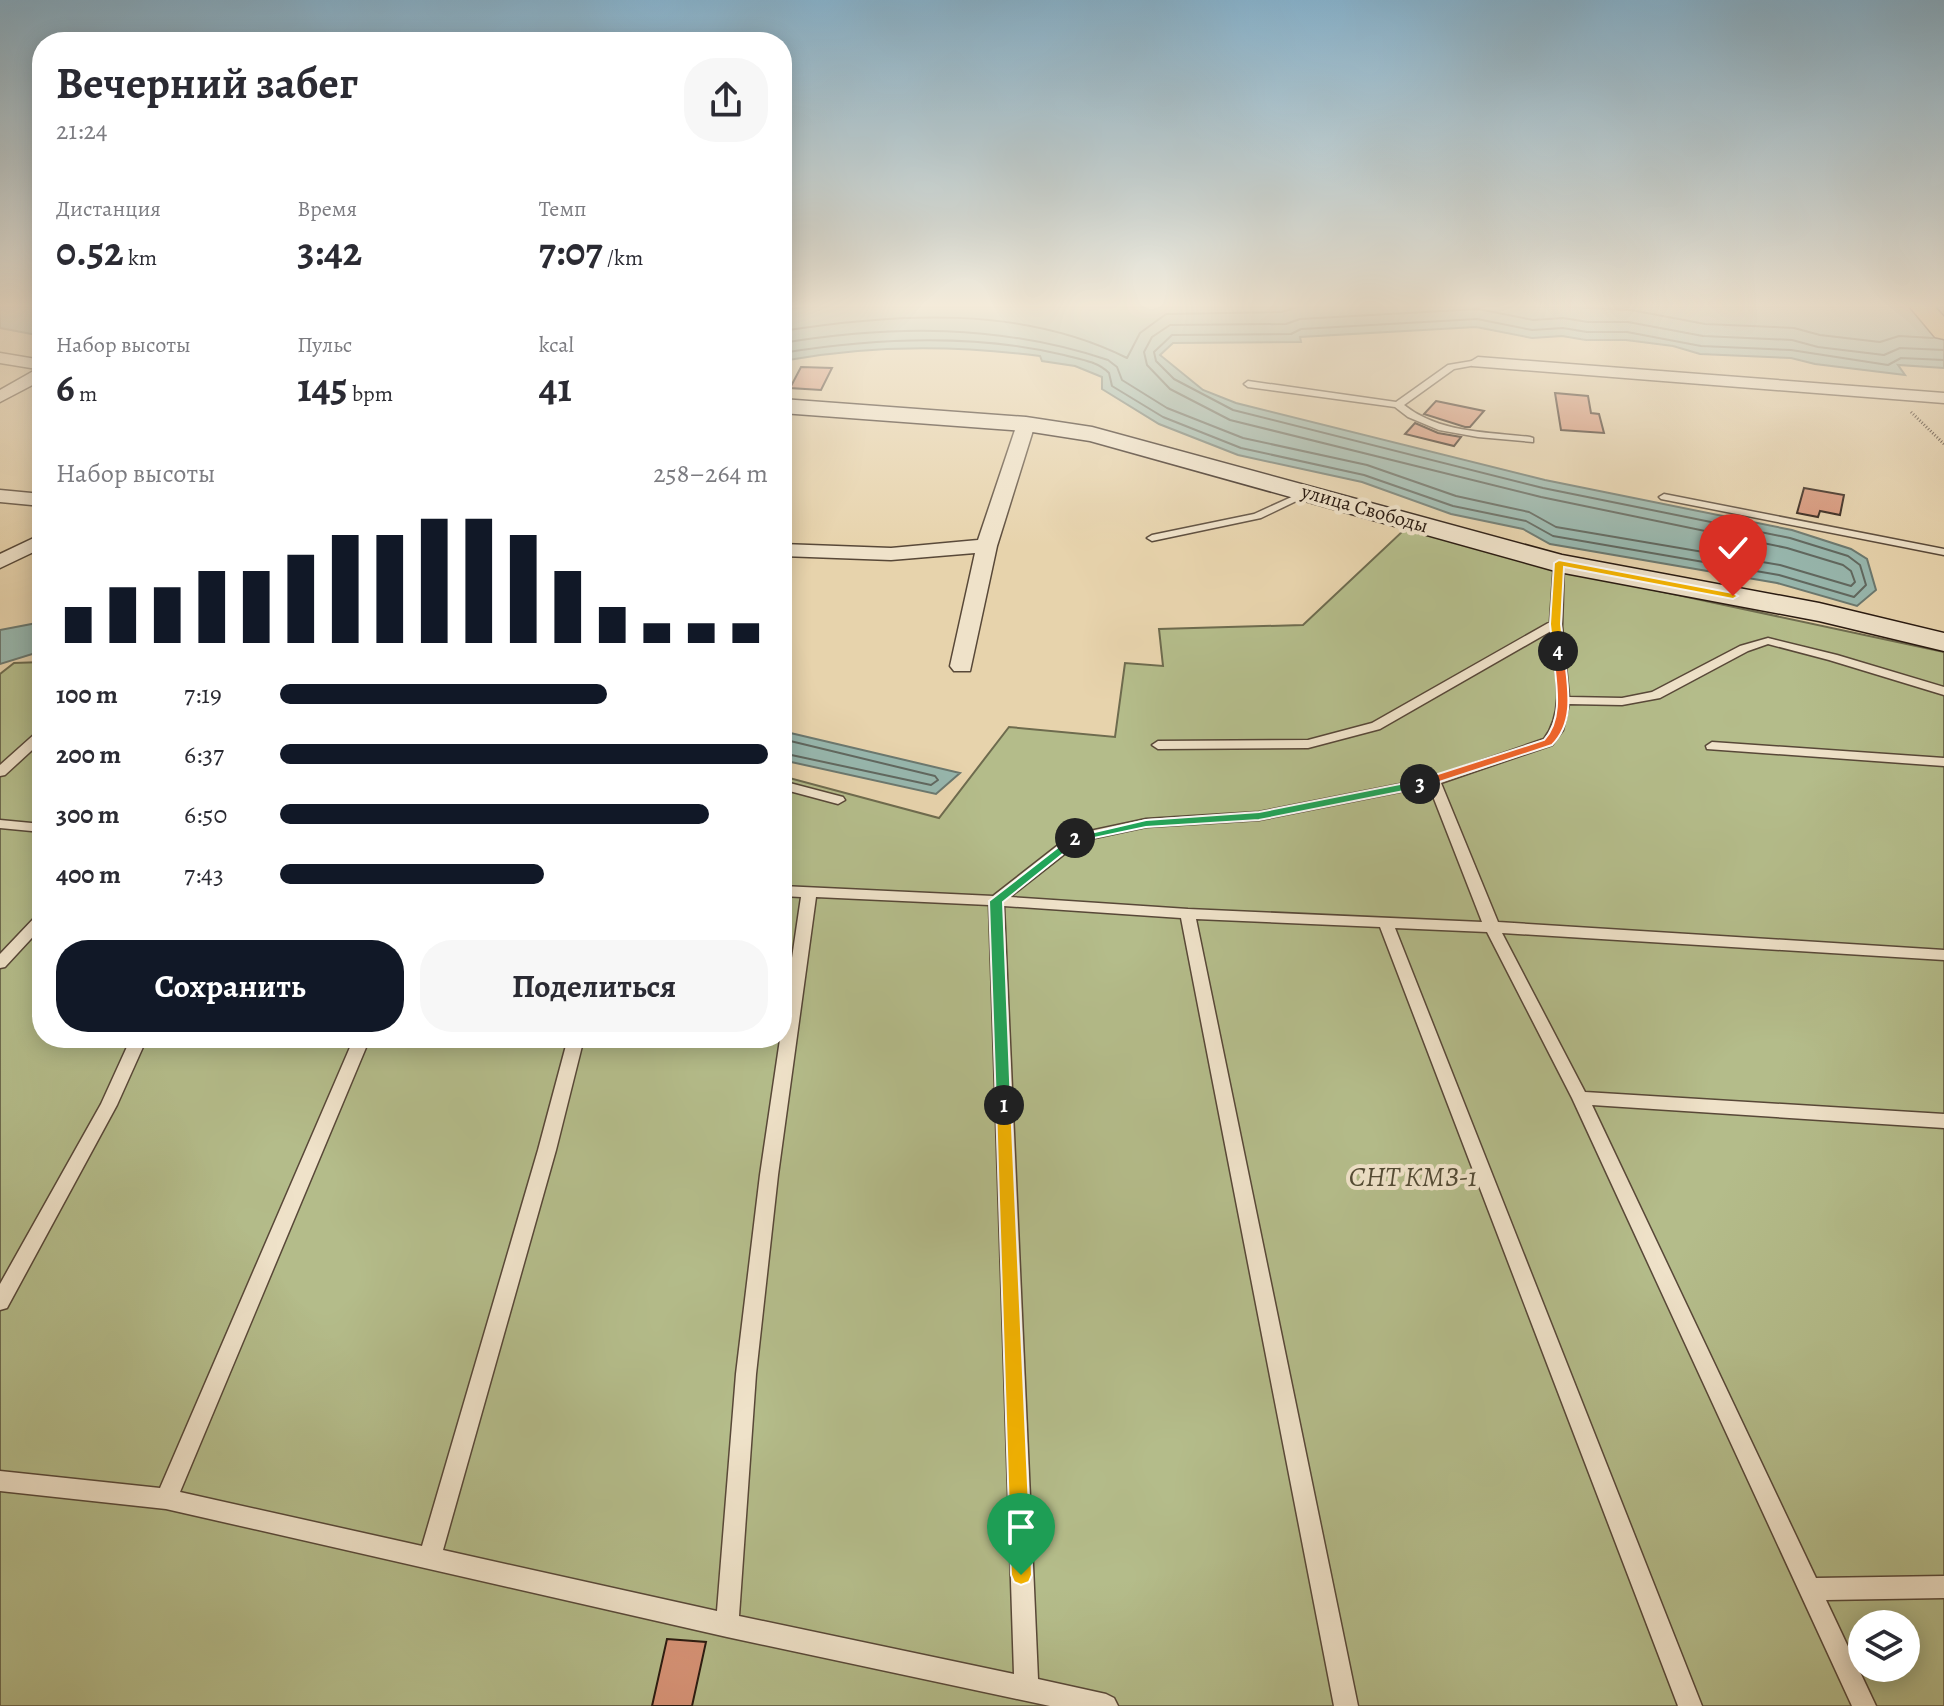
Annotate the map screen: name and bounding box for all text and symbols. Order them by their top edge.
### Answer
text: Вечерний забег [56,53,358,113]
button: share [684,58,768,142]
text: 21:24 [56,113,108,148]
text: Дистанция [56,194,161,224]
text: Время [297,194,357,224]
text: Темп [539,194,587,224]
text: 0.52 [56,224,124,279]
text: 3:42 [297,224,362,279]
text: 7:07 [539,224,602,279]
text: km [124,243,157,273]
text: /km [602,243,643,273]
text: Набор высоты [56,330,191,360]
text: Пульс [297,330,352,360]
text: kcal [539,330,574,360]
text: 6 [56,360,75,415]
text: 145 [297,360,348,415]
text: 41 [539,360,572,415]
text: m [75,379,97,409]
text: bpm [348,379,393,409]
text: Набор высоты [56,456,215,491]
text: 258–264 m [653,456,768,491]
street label: улица Свободы [1297,477,1431,539]
pin [1699,514,1767,596]
icon: check [1711,526,1755,570]
pin: 4 [1538,631,1578,671]
text: 4 [1553,636,1563,666]
text: 100 m [56,677,118,712]
text: 7:19 [184,677,222,712]
text: 200 m [56,737,121,772]
text: 6:37 [184,737,224,772]
pin: 3 [1400,764,1440,804]
text: 3 [1415,769,1425,799]
text: 300 m [56,797,120,832]
text: 6:50 [184,797,227,832]
pin: 2 [1055,818,1095,858]
text: 2 [1070,823,1080,853]
text: 400 m [56,857,121,892]
text: 7:43 [184,857,224,892]
button: Сохранить [56,940,404,1032]
button: Поделиться [420,940,768,1032]
pin: 1 [984,1085,1024,1125]
text: 1 [1000,1090,1008,1120]
park label: СНТ КМЗ-1 [1349,1158,1477,1196]
pin [987,1493,1055,1575]
icon: arrive [999,1505,1043,1549]
map controls [1848,1610,1920,1682]
button: layers [1848,1610,1920,1682]

